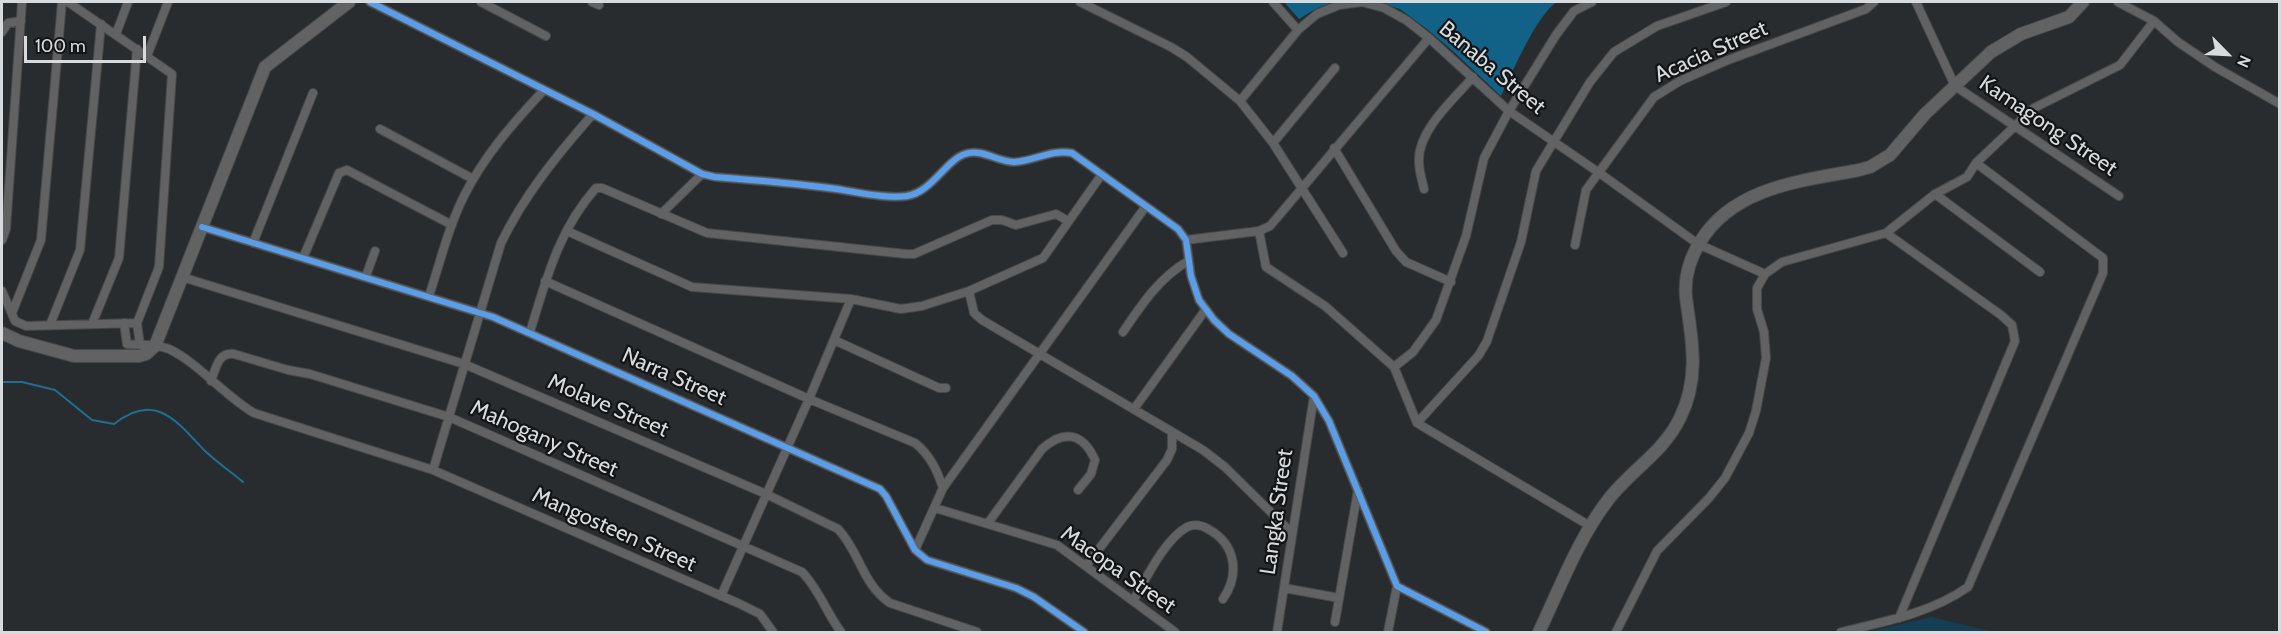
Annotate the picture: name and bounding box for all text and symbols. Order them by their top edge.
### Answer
street label: Acacia Street [1651,15,1771,89]
street label: Banaba Street [1433,16,1551,120]
scale bar [27,24,148,62]
north arrow [2197,24,2257,84]
text: 100 m [35,35,86,57]
text: N [2233,52,2255,71]
street label: Kamagong Street [1974,70,2122,182]
street label: Narra Street [618,342,730,412]
street label: Molave Street [544,369,672,443]
street label: Mahogany Street [466,395,622,483]
street label: Langka Street [1255,447,1299,577]
street label: Mangosteen Street [528,482,700,578]
street label: Macopa Street [1055,521,1181,619]

